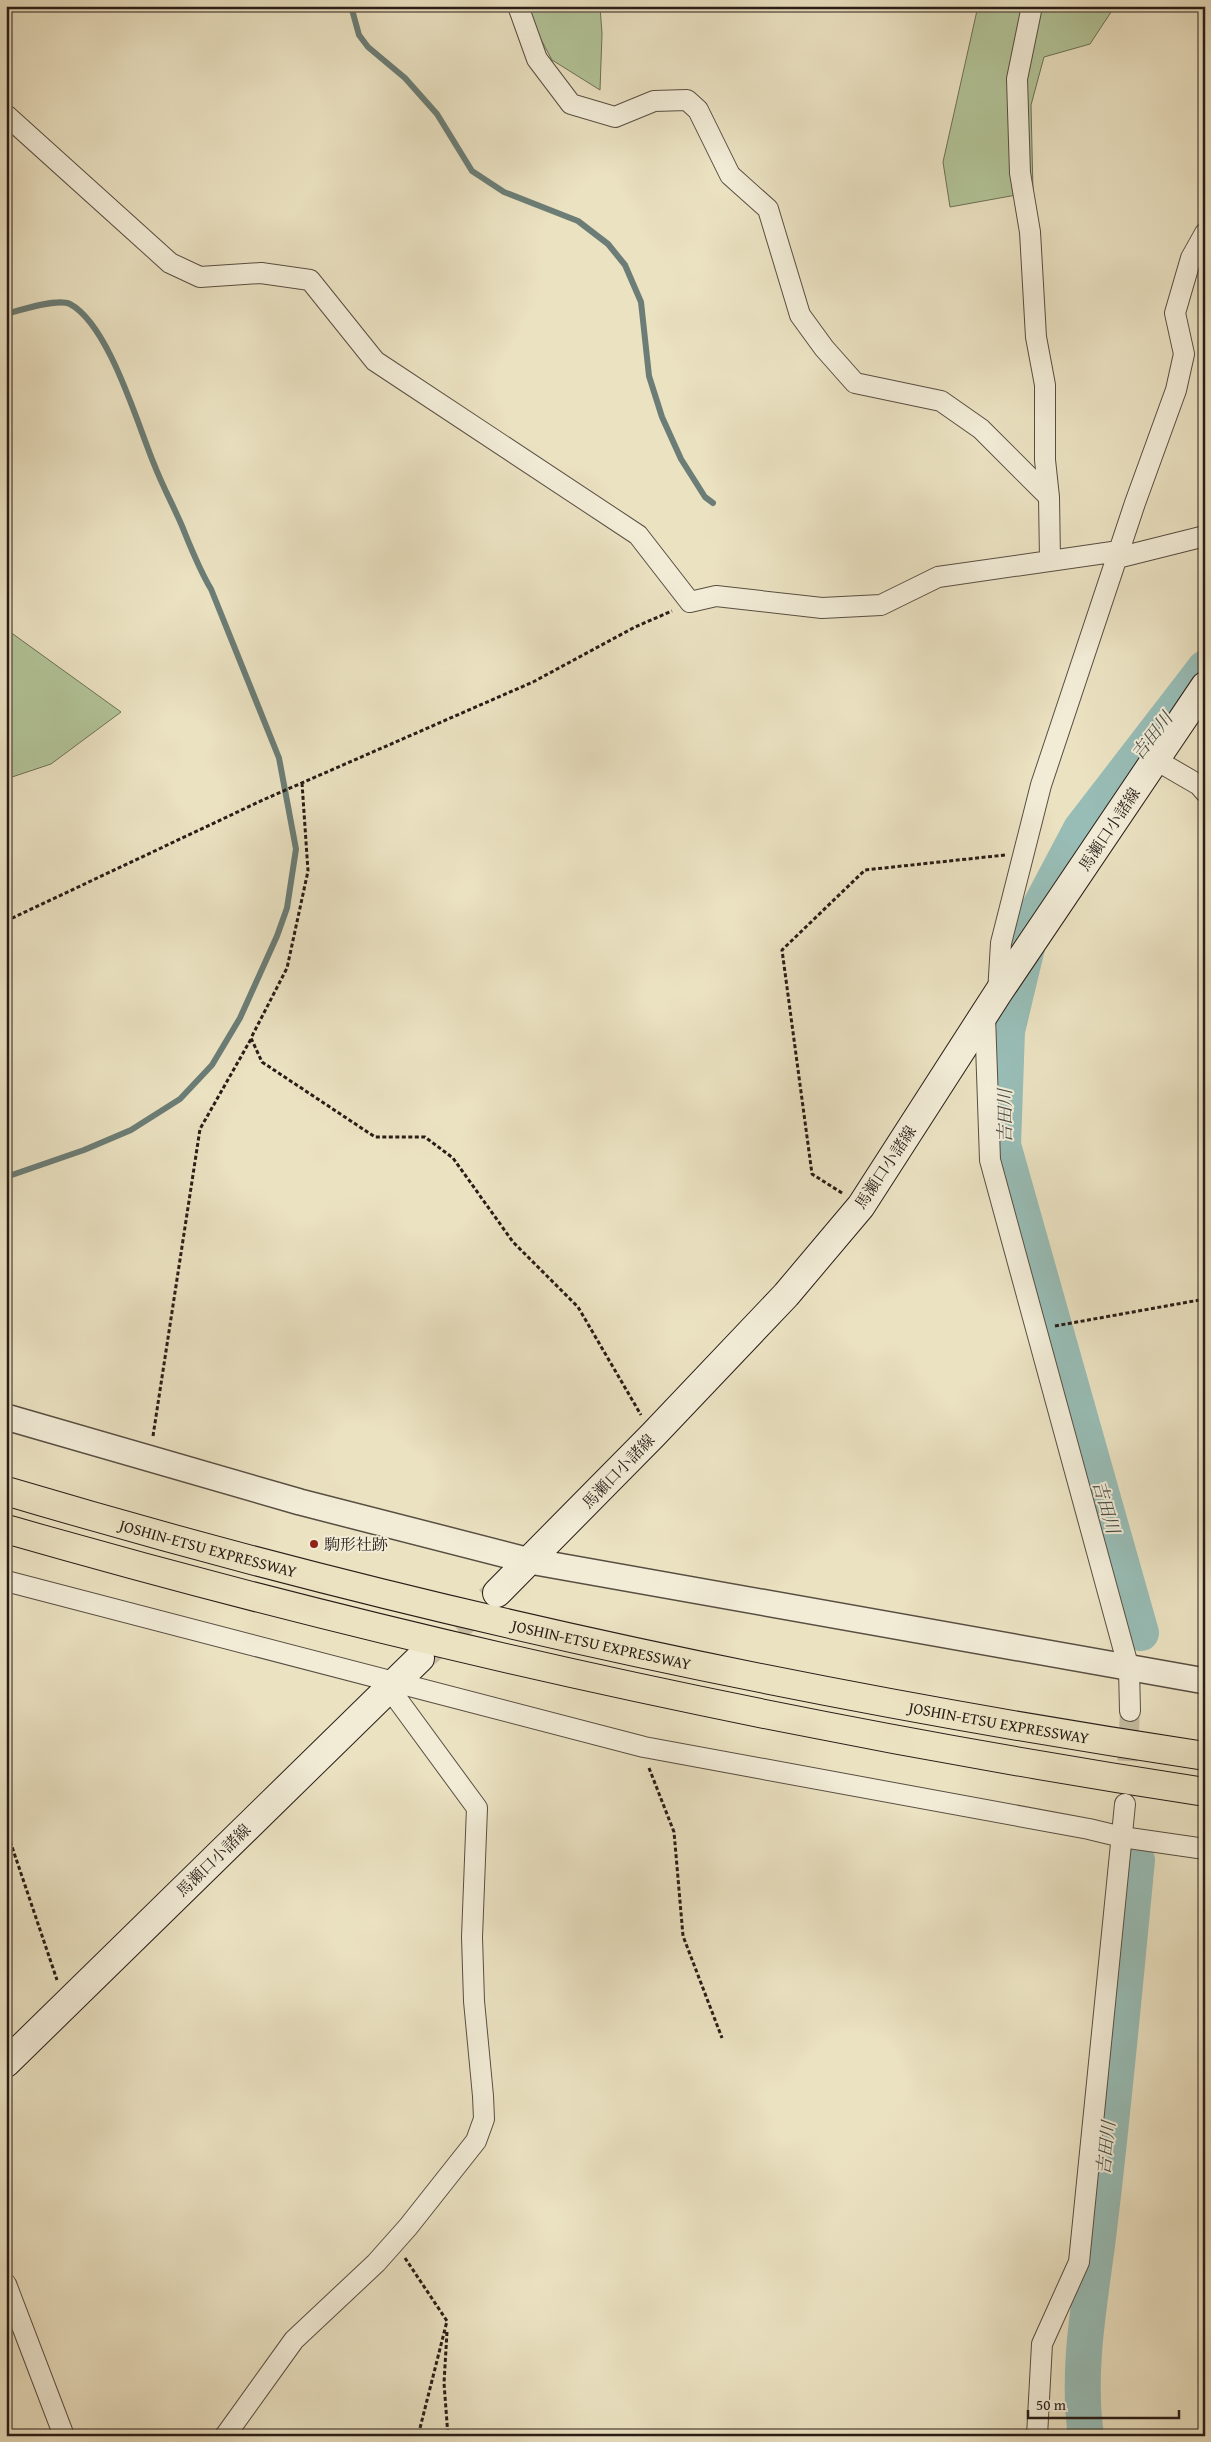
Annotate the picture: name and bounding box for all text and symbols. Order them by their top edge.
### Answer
water label: 吉田川 [1124,705,1180,765]
street label: 馬瀬口小諸線 [1072,782,1146,876]
water label: 吉田川 [991,1087,1018,1143]
street label: 馬瀬口小諸線 [848,1120,922,1214]
street label: 馬瀬口小諸線 [576,1428,660,1514]
water label: 吉田川 [1086,1477,1127,1538]
street label: JOSHIN-ETSU EXPRESSWAY [115,1512,300,1583]
place label: 駒形社跡 [324,1532,388,1556]
marker: 駒形社跡 [308,1538,320,1550]
street label: JOSHIN-ETSU EXPRESSWAY [508,1612,694,1676]
street label: JOSHIN-ETSU EXPRESSWAY [905,1694,1091,1750]
street label: 馬瀬口小諸線 [170,1818,256,1902]
water label: 吉田川 [1089,2118,1122,2176]
scale bar [1028,2387,1180,2419]
text: 50 m [1036,2394,1067,2415]

